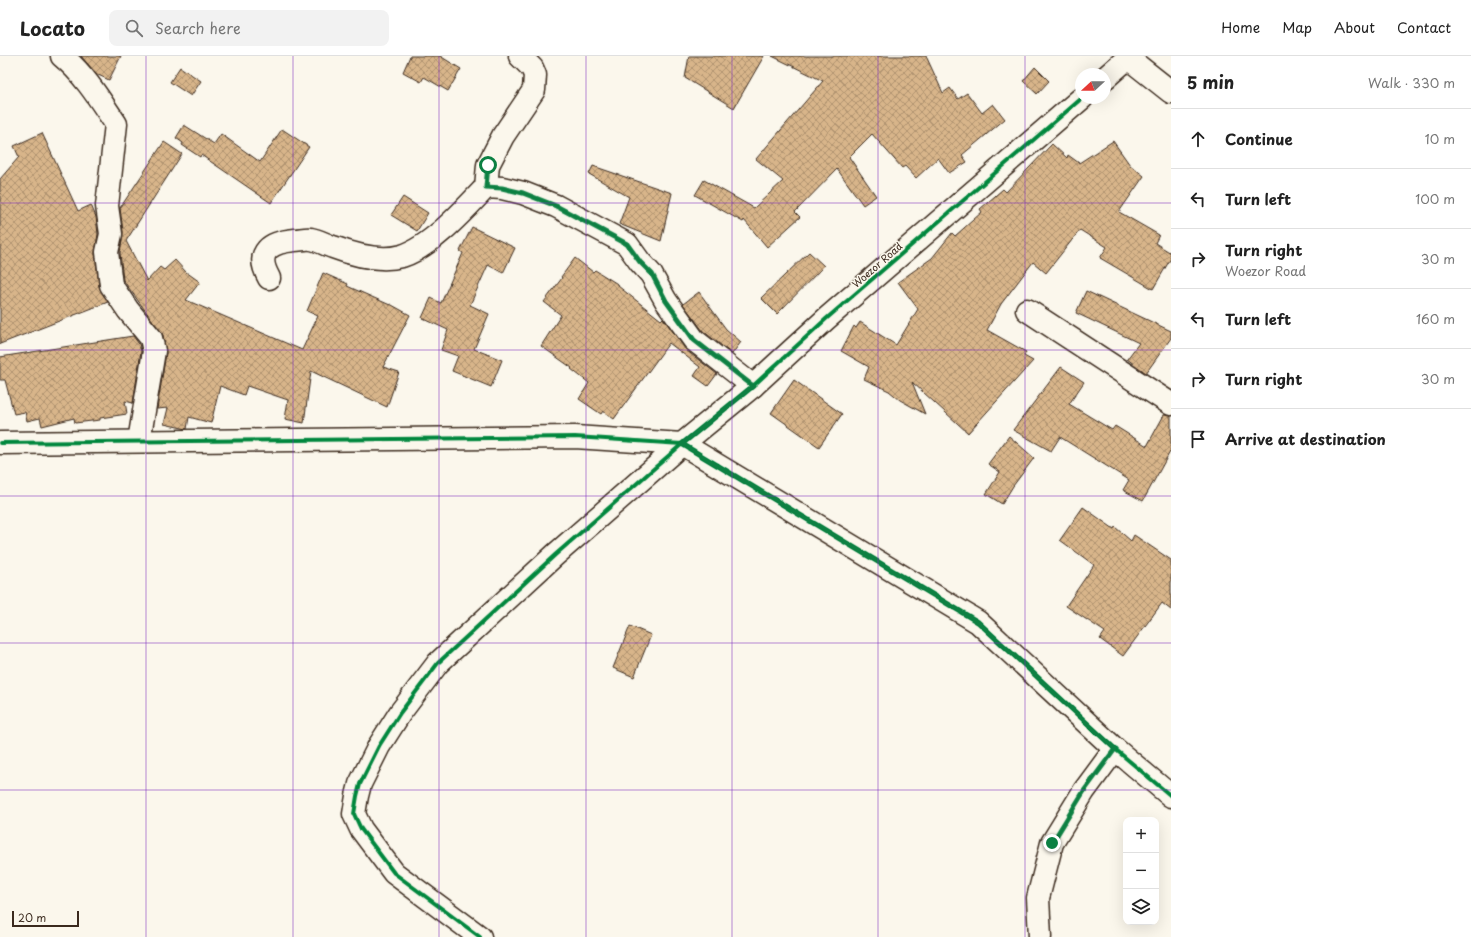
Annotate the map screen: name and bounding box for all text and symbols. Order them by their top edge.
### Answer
search box [109,10,389,46]
text: Locato [20,14,85,42]
text: Search here [155,16,241,39]
icon: search [123,17,145,39]
text: Home [1221,17,1260,38]
text: Map [1282,17,1312,38]
text: About [1334,17,1375,38]
text: Contact [1397,17,1451,38]
north arrow [1075,68,1111,104]
text: 5 min [1187,69,1234,95]
text: Walk · 330 m [1368,73,1455,92]
text: Continue [1225,127,1293,150]
icon: ahead [1187,128,1209,150]
text: 10 m [1425,129,1455,148]
route start [479,156,497,174]
text: Turn left [1225,187,1291,210]
icon: left [1187,188,1209,210]
text: 100 m [1415,189,1455,208]
street label: Woezor Road [848,238,905,291]
text: Turn right [1225,238,1302,261]
icon: right [1187,248,1209,270]
text: 30 m [1421,249,1455,268]
text: Woezor Road [1225,261,1306,280]
text: Turn left [1225,307,1291,330]
icon: left [1187,308,1209,330]
text: 160 m [1416,309,1455,328]
text: Turn right [1225,367,1302,390]
icon: right [1187,368,1209,390]
text: 30 m [1421,369,1455,388]
text: Arrive at destination [1225,427,1386,450]
icon: arrive [1187,428,1209,450]
map controls [1123,817,1159,925]
button: + [1123,817,1159,853]
route end [1043,834,1061,852]
button: − [1123,853,1159,889]
button: layers [1123,889,1159,925]
scale bar [12,909,79,928]
text: 20 m [18,909,46,926]

